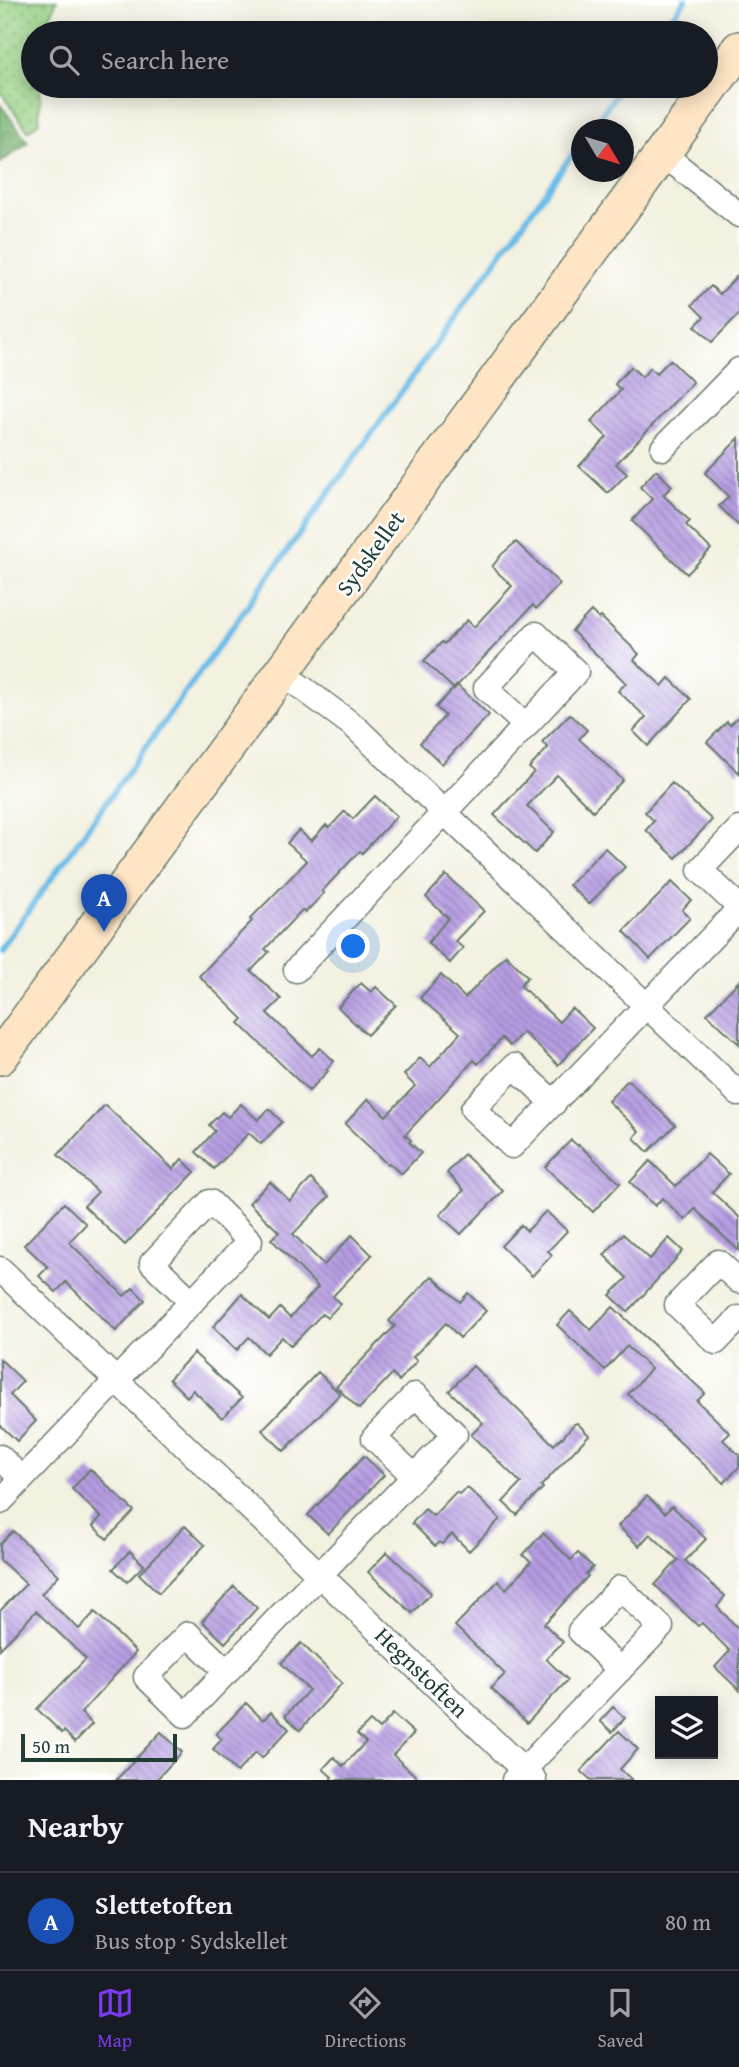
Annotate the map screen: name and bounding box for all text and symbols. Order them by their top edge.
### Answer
search box [21,21,718,98]
text: Search here [101,40,229,79]
icon: search [45,41,83,79]
north arrow [571,119,634,182]
street label: Sydskellet [328,504,412,602]
pin: A [81,874,127,932]
your location [336,929,370,963]
street label: Hegnstoften [368,1619,476,1725]
map controls [655,1696,718,1759]
button: layers [655,1696,718,1759]
scale bar [21,1731,177,1763]
text: 50 m [32,1732,70,1760]
text: Nearby [28,1804,124,1848]
text: Slettetoften [95,1885,233,1924]
text: A [44,1905,58,1938]
text: 80 m [665,1905,711,1938]
text: Bus stop · Sydskellet [95,1924,288,1957]
tab: Map [96,1984,134,2054]
tab: Directions [325,1984,406,2054]
tab: Saved [597,1984,643,2054]

